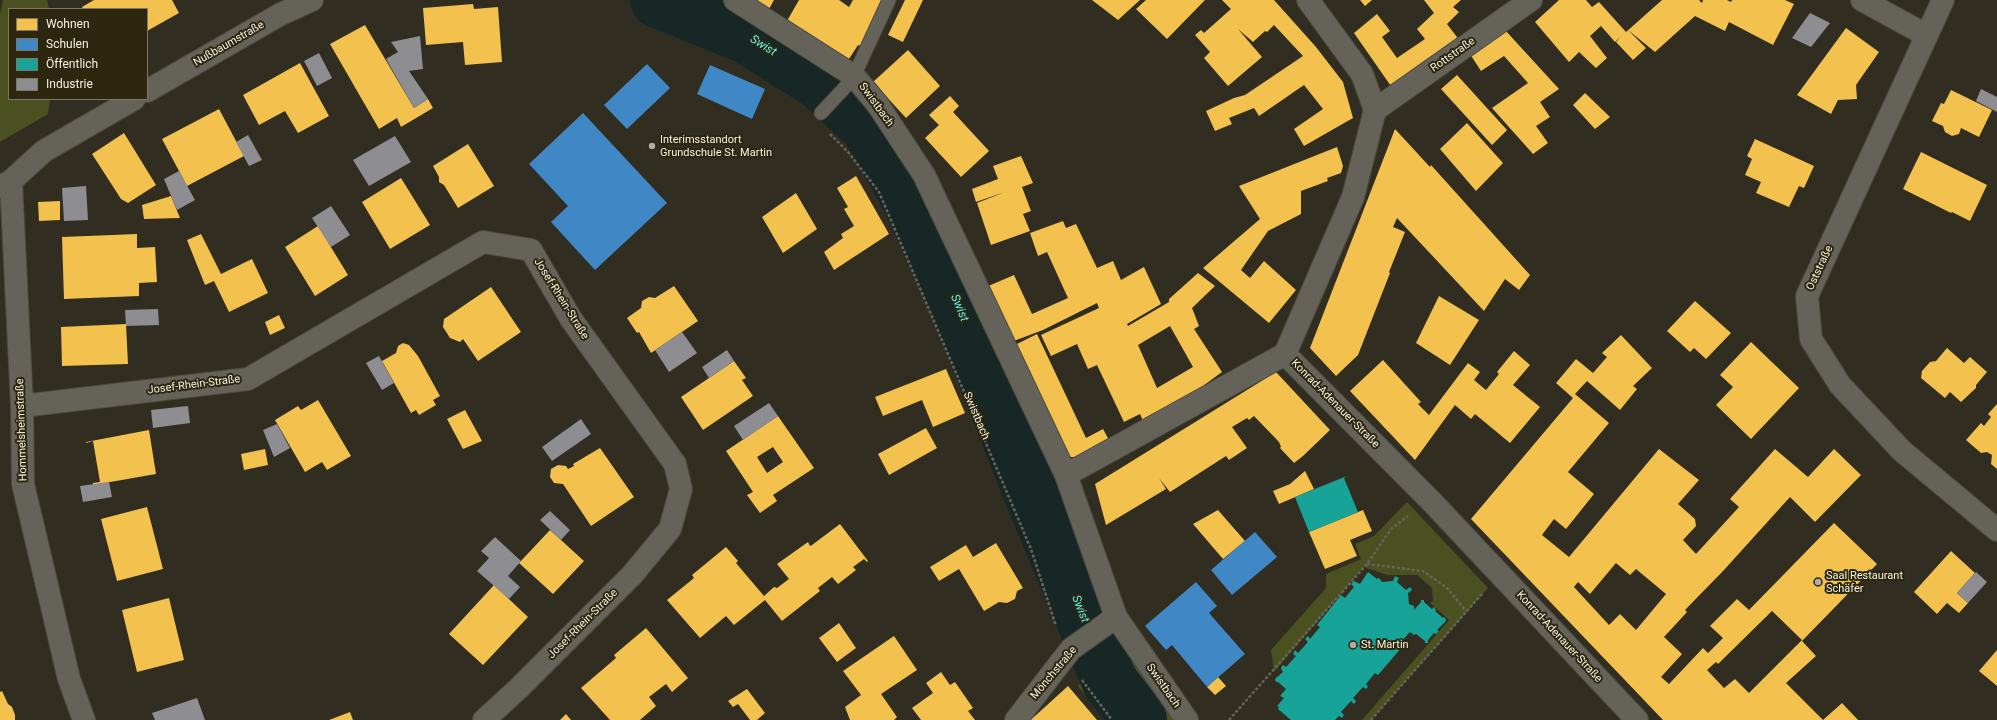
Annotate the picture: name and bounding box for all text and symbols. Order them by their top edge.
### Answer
legend [8,8,148,100]
text: Wohnen [46,17,90,31]
street label: Nußbaumstraße [191,18,267,70]
water label: Swist [747,32,779,60]
street label: Rottstraße [1428,35,1478,75]
text: Schulen [46,37,89,51]
text: Öffentlich [46,57,98,71]
text: Industrie [46,77,93,91]
street label: Swistbach [856,81,896,129]
place label: Interimsstandort Grundschule St. Martin [660,133,772,159]
marker: Interimsstandort Grundschule St. Martin [647,141,657,151]
street label: Oststraße [1804,243,1836,293]
street label: Josef-Rhein-Straße [531,256,591,342]
water label: Swist [947,292,971,324]
street label: Konrad-Adenauer-Straße [1288,357,1382,451]
street label: Josef-Rhein-Straße [147,373,241,397]
street label: Hommelsheimstraße [14,378,30,482]
street label: Swistbach [960,390,992,442]
place label: Saal Restaurant Schäfer [1826,569,1903,595]
marker: Saal Restaurant Schäfer [1813,577,1823,587]
street label: Josef-Rhein-Straße [545,586,621,662]
street label: Konrad-Adenauer-Straße [1513,589,1605,685]
water label: Swist [1068,593,1092,625]
place label: St. Martin [1361,638,1409,652]
marker: St. Martin [1348,640,1358,650]
street label: Mönchstraße [1028,644,1080,702]
street label: Swistbach [1143,661,1183,711]

